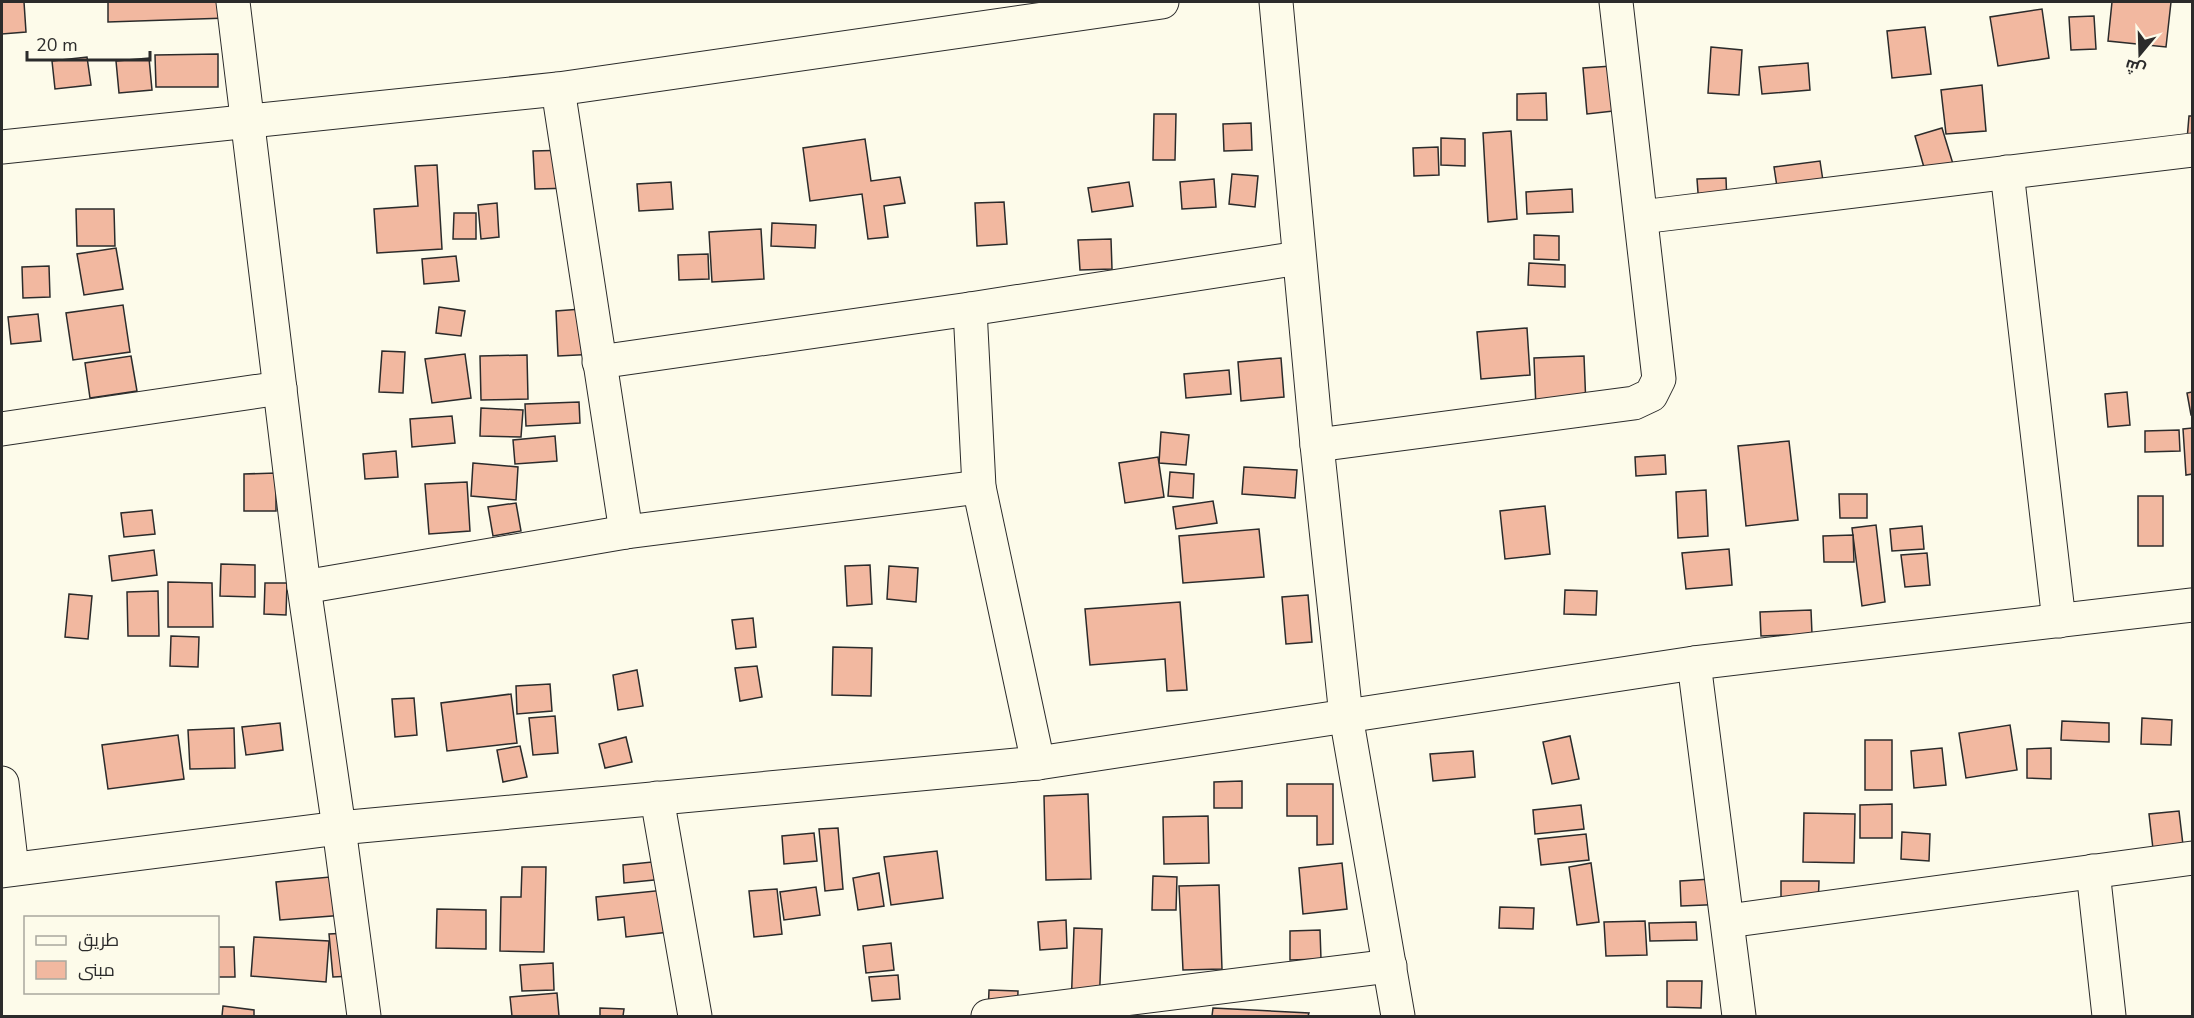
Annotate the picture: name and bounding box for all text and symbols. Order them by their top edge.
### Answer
scale bar [27,24,150,62]
north arrow [2110,24,2170,84]
text: 20 m [36,33,78,57]
text: ش [2122,53,2149,81]
legend [24,916,219,994]
text: طريق [78,928,119,952]
text: مبنى [78,958,115,982]

